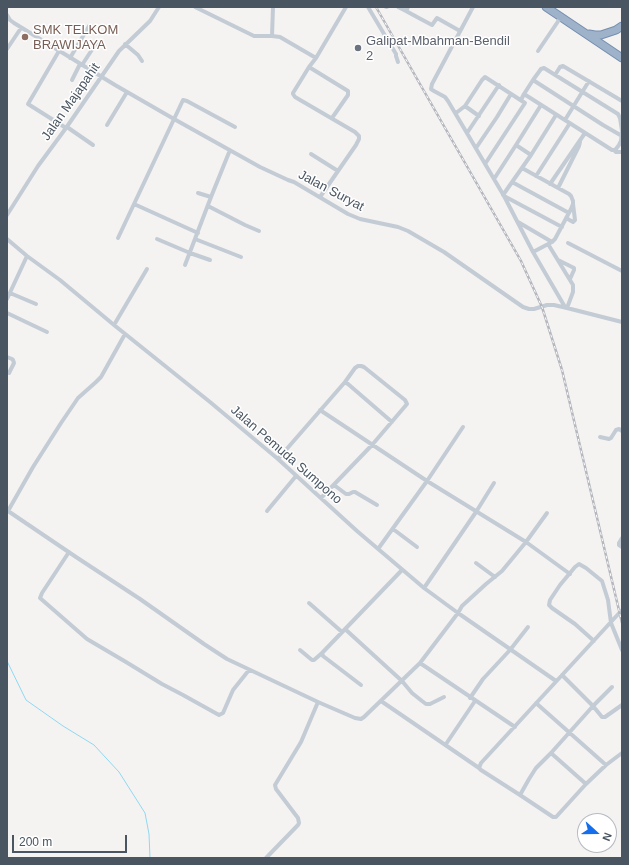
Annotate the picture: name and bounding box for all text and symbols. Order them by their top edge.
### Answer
place label: SMK TELKOM BRAWIJAYA [33,22,118,53]
marker: SMK TELKOM BRAWIJAYA [20,32,30,42]
place label: Galipat-Mbahman-Bendil 2 [366,33,510,64]
marker: Galipat-Mbahman-Bendil 2 [353,43,363,53]
street label: Jalan Majapahit [38,60,104,144]
street label: Jalan Suryat [295,167,367,215]
street label: Jalan Pemuda Sumpono [227,402,345,508]
north arrow [577,813,617,853]
scale bar [14,827,129,853]
text: N [600,831,614,843]
text: 200 m [19,835,52,849]

